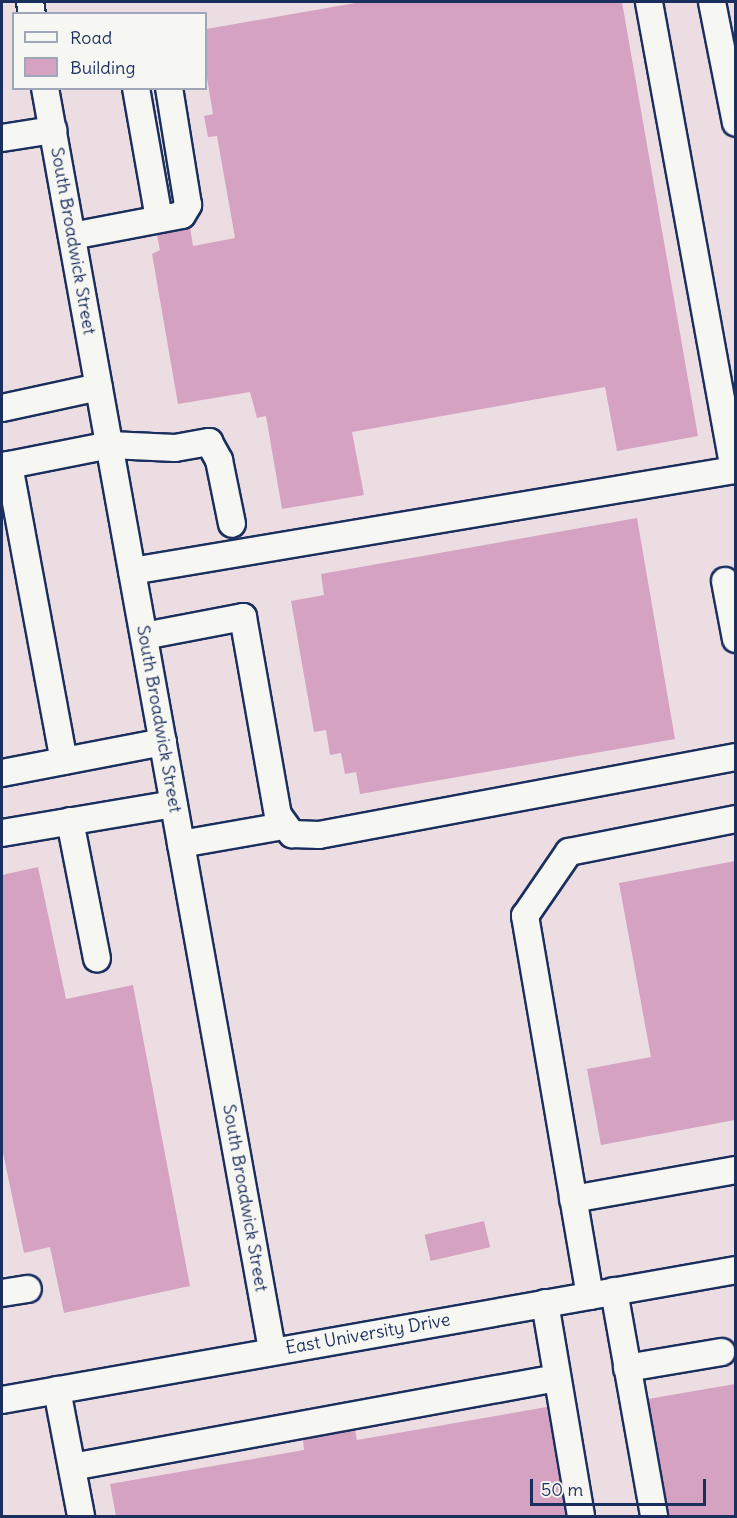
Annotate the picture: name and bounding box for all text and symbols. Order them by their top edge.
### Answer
legend [12,12,207,90]
text: Road [70,26,112,49]
text: Building [70,56,135,79]
street label: South Broadwick Street [46,146,100,336]
street label: South Broadwick Street [132,624,186,814]
street label: South Broadwick Street [218,1103,272,1293]
street label: East University Drive [284,1309,452,1359]
scale bar [533,1467,708,1505]
text: 50 m [541,1478,583,1501]

